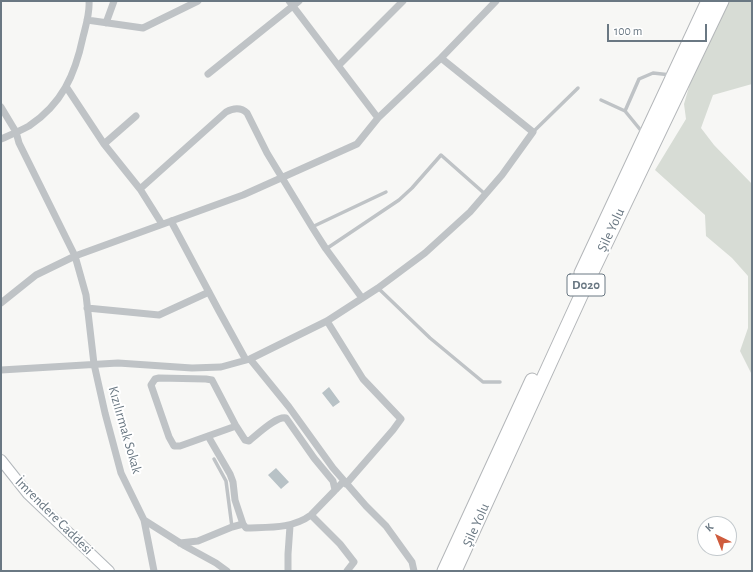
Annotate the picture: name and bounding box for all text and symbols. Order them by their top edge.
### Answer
scale bar [609,16,709,42]
text: 100 m [614,25,642,37]
street label: Şile Yolu [594,206,628,254]
road number: D020 [567,274,605,296]
street label: Kızılırmak Sokak [105,384,145,476]
street label: İmrendere Caddesi [12,474,96,558]
street label: Şile Yolu [459,500,493,550]
north arrow [697,516,737,556]
text: K [703,521,715,534]

